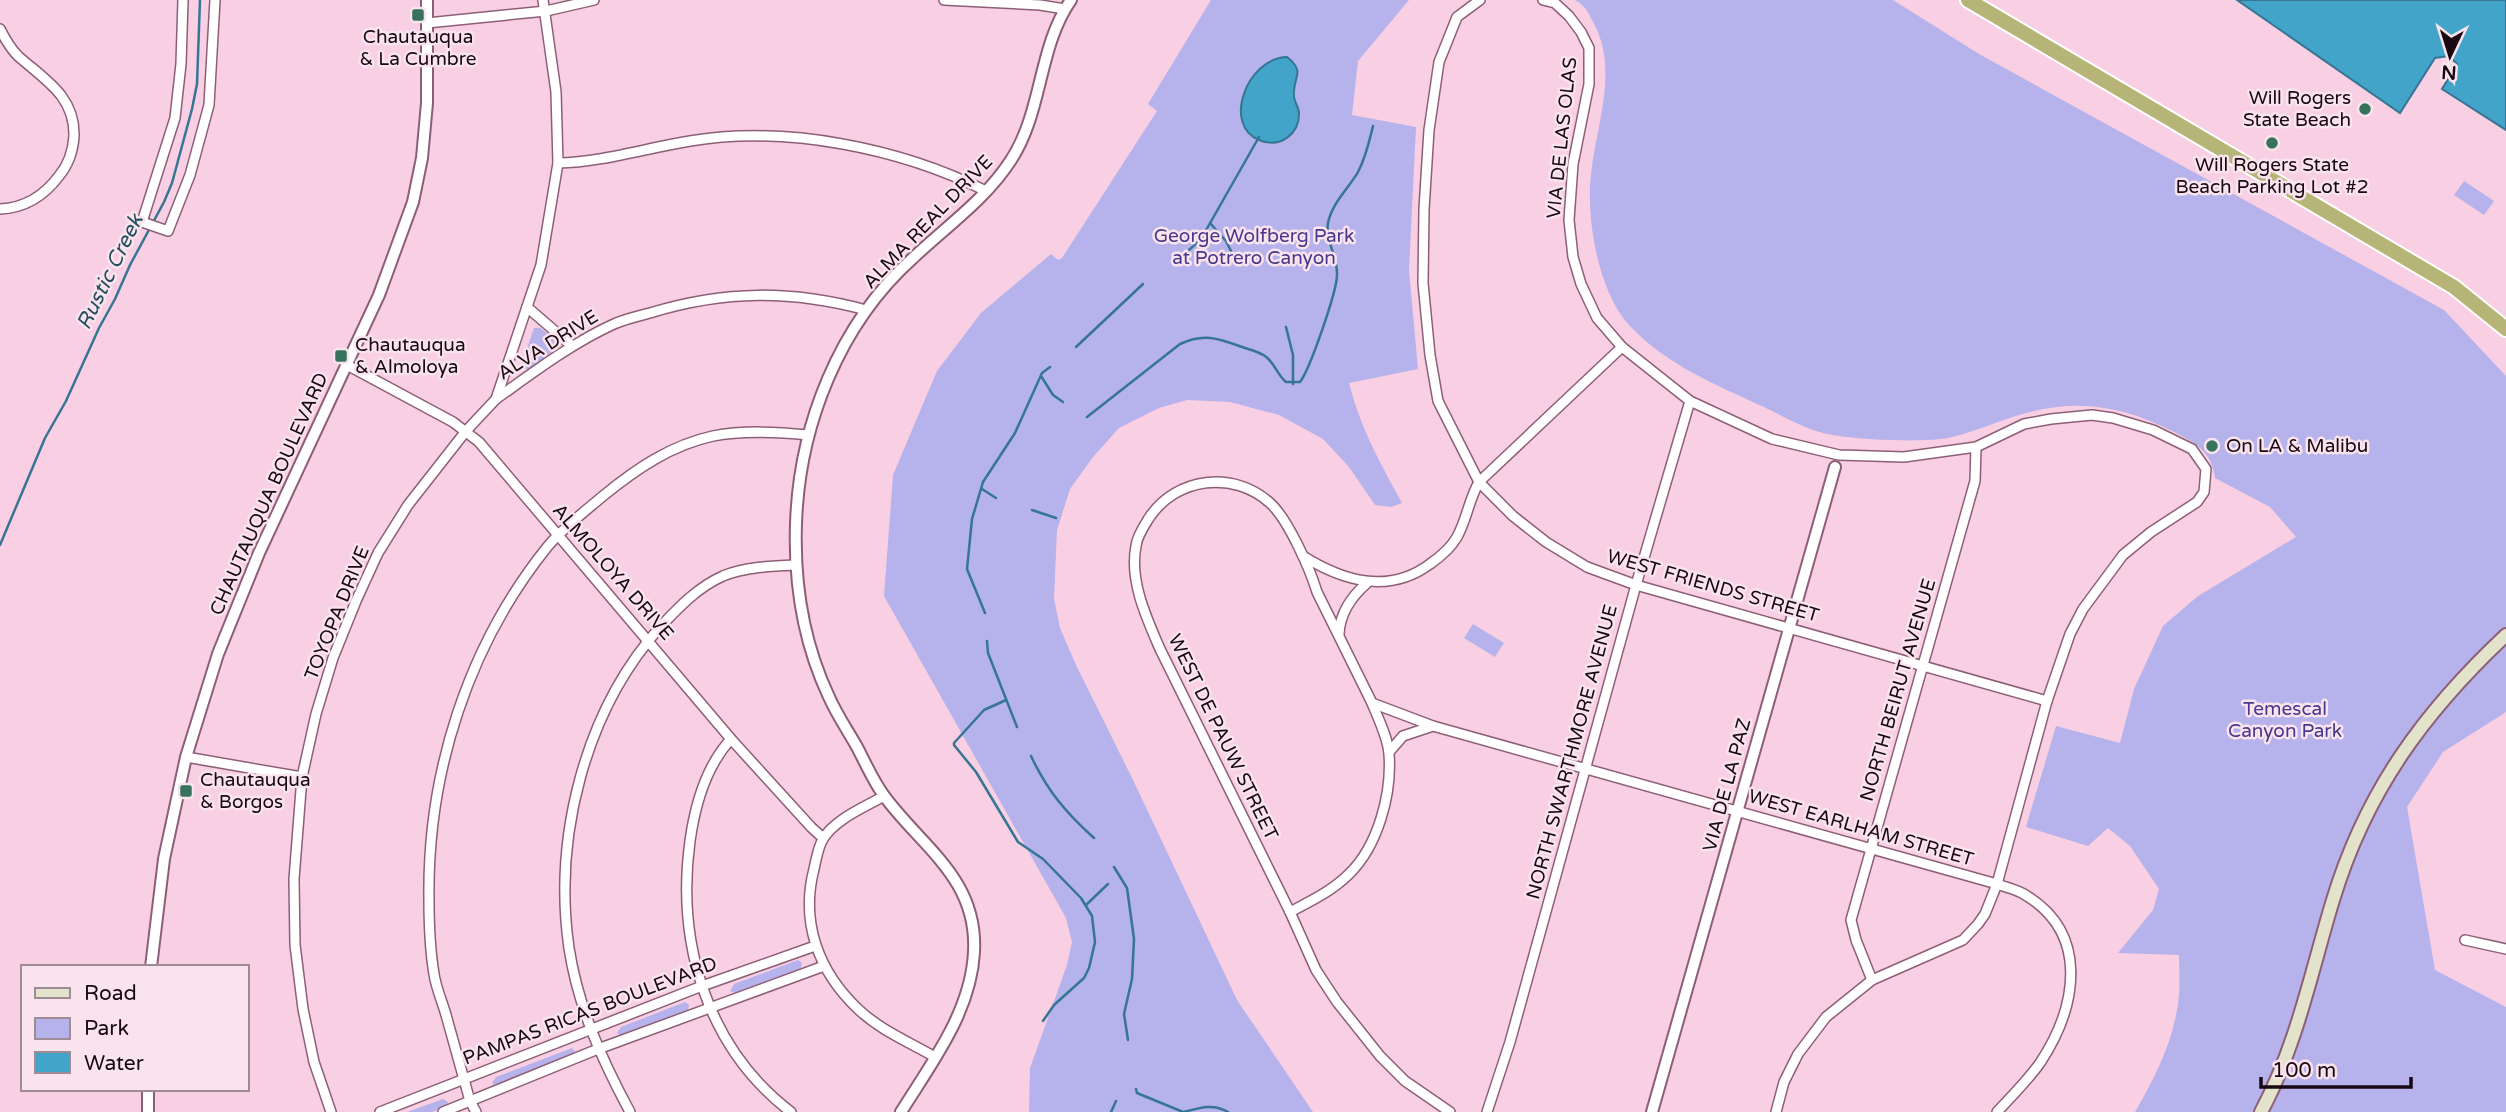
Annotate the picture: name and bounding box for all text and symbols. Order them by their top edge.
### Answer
marker: Chautauqua & La Cumbre [410,7,426,23]
north arrow [2415,21,2485,91]
place label: Chautauqua & La Cumbre [359,26,477,70]
street label: VIA DE LAS OLAS [1543,56,1581,220]
text: N [2441,60,2457,83]
place label: Will Rogers State Beach [2243,87,2351,131]
marker: Will Rogers State Beach [2357,101,2373,117]
marker: Will Rogers State Beach Parking Lot #2 [2264,135,2280,151]
street label: ALMA REAL DRIVE [859,151,997,293]
place label: Will Rogers State Beach Parking Lot #2 [2175,154,2369,198]
water label: Rustic Creek [71,209,149,334]
park label: George Wolfberg Park at Potrero Canyon [1154,225,1354,269]
street label: ALVA DRIVE [494,305,602,385]
place label: Chautauqua & Almoloya [355,334,466,378]
marker: Chautauqua & Almoloya [333,348,349,364]
street label: CHAUTAUQUA BOULEVARD [205,369,333,619]
place label: On LA & Malibu [2226,435,2368,457]
marker: On LA & Malibu [2204,438,2220,454]
street label: ALMOLOYA DRIVE [548,499,678,645]
street label: TOYOPA DRIVE [300,543,374,683]
street label: WEST FRIENDS STREET [1604,545,1822,627]
street label: NORTH BEIRUT AVENUE [1856,576,1940,804]
street label: NORTH SWARTHMORE AVENUE [1522,602,1622,902]
street label: WEST DE PAUW STREET [1163,630,1283,844]
park label: Temescal Canyon Park [2228,698,2342,742]
street label: VIA DE LA PAZ [1699,716,1755,854]
place label: Chautauqua & Borgos [200,769,311,813]
marker: Chautauqua & Borgos [178,783,194,799]
street label: WEST EARLHAM STREET [1746,785,1977,871]
street label: PAMPAS RICAS BOULEVARD [460,952,720,1070]
legend [21,965,248,1091]
text: Road [84,981,137,1006]
text: Park [84,1016,129,1041]
scale bar [2261,1046,2412,1090]
text: Water [84,1051,144,1076]
text: 100 m [2272,1058,2336,1083]

